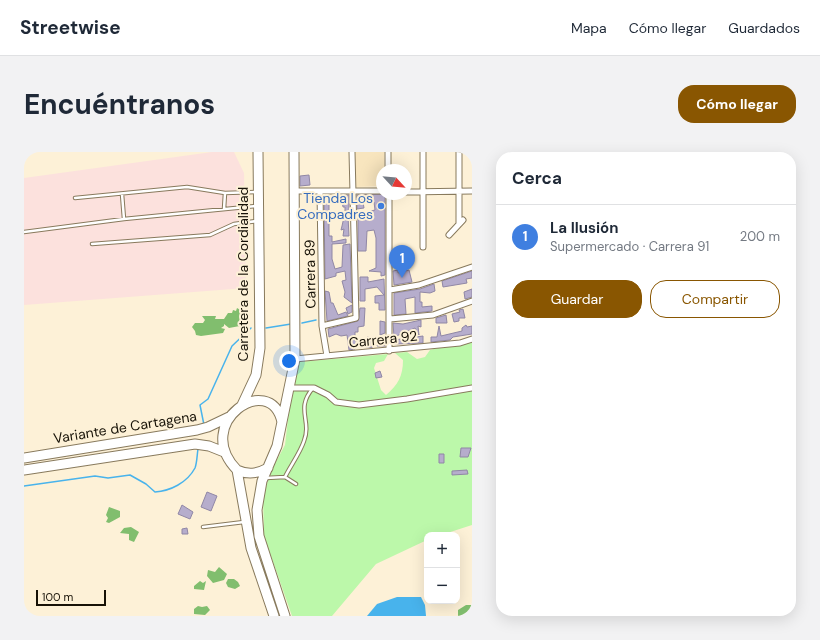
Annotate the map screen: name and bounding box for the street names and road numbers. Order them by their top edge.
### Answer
street label: Carretera de la Cordialidad [234,187,252,361]
street label: Carrera 89 [300,239,320,309]
street label: Carrera 92 [348,326,418,352]
street label: Variante de Cartagena [52,407,198,447]

